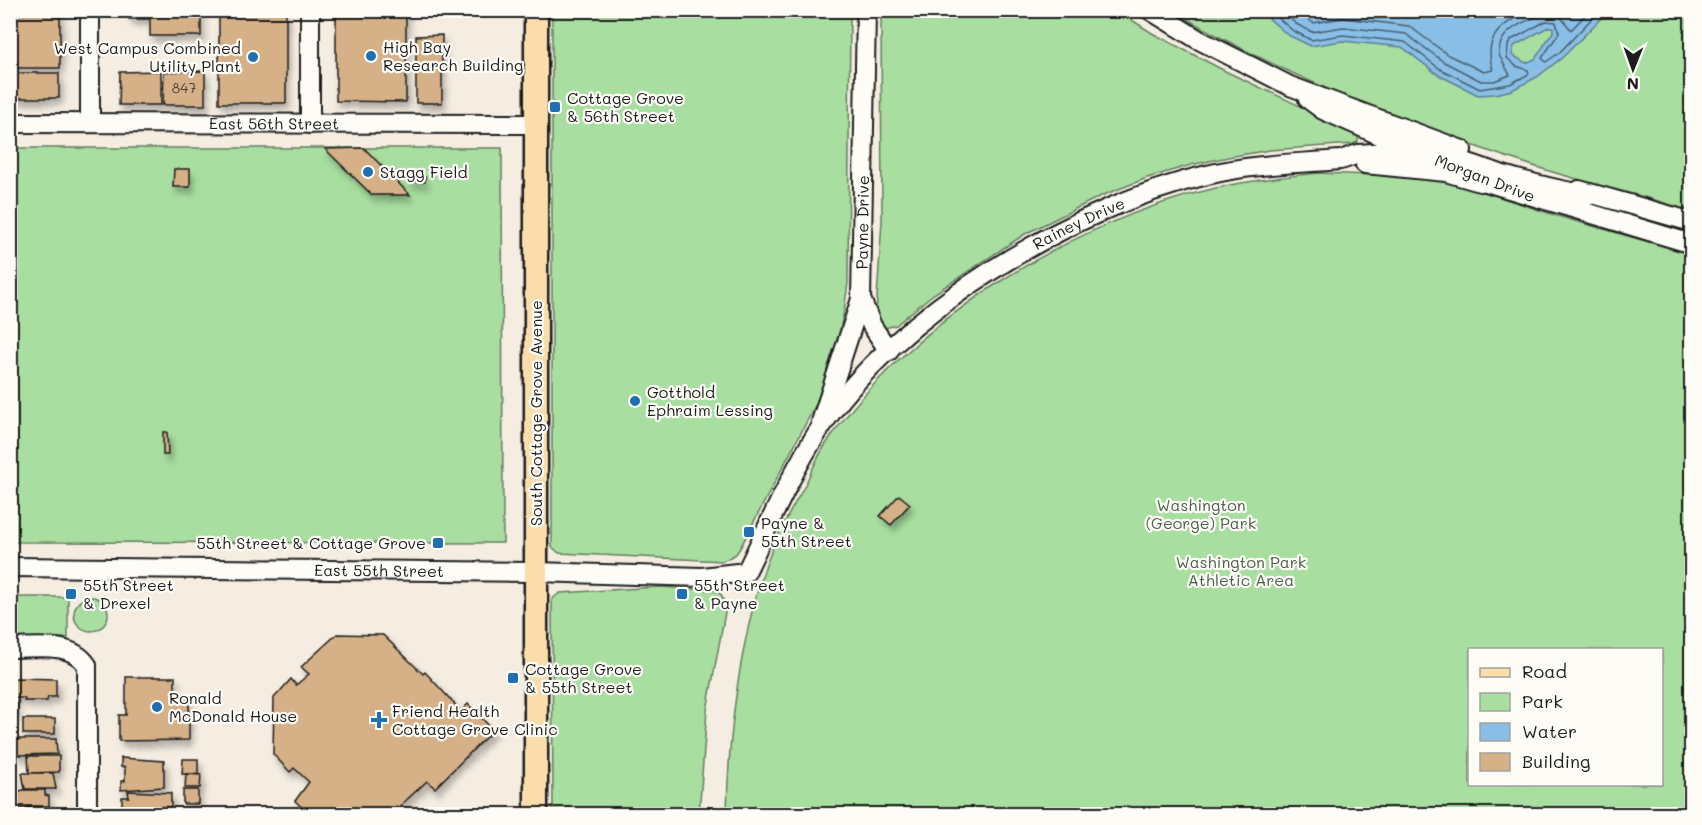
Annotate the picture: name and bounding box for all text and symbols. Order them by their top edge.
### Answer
place label: High Bay Research Building [383,36,523,75]
place label: West Campus Combined Utility Plant [54,37,241,76]
north arrow [1603,39,1663,99]
marker: High Bay Research Building [364,49,378,63]
marker: West Campus Combined Utility Plant [246,50,260,64]
text: N [1626,74,1639,95]
house number: 847 [172,78,196,97]
place label: Cottage Grove & 56th Street [567,87,684,126]
marker: Cottage Grove & 56th Street [548,100,562,114]
street label: East 56th Street [209,112,339,134]
street label: Morgan Drive [1432,149,1538,206]
place label: Stagg Field [380,161,468,182]
marker: Stagg Field [361,165,375,179]
street label: Payne Drive [851,175,873,270]
street label: Rainey Drive [1029,192,1128,254]
street label: South Cottage Grove Avenue [525,300,546,526]
place label: Gotthold Ephraim Lessing [647,381,773,420]
marker: Gotthold Ephraim Lessing [628,394,642,408]
park label: Washington (George) Park [1146,494,1256,533]
place label: Payne & 55th Street [761,512,852,551]
marker: Payne & 55th Street [742,525,756,539]
place label: 55th Street & Cottage Grove [196,532,426,553]
marker: 55th Street & Cottage Grove [431,536,445,550]
park label: Washington Park Athletic Area [1176,551,1306,590]
street label: East 55th Street [314,559,444,581]
place label: 55th Street & Drexel [83,574,174,613]
place label: 55th Street & Payne [694,574,785,613]
marker: 55th Street & Drexel [64,587,78,601]
marker: 55th Street & Payne [675,587,689,601]
legend [1468,648,1663,786]
place label: Cottage Grove & 55th Street [525,658,642,697]
text: Road [1522,659,1567,683]
marker: Cottage Grove & 55th Street [506,671,520,685]
place label: Ronald McDonald House [169,687,297,726]
text: Park [1522,689,1563,713]
marker: Ronald McDonald House [150,700,164,714]
place label: Friend Health Cottage Grove Clinic [392,700,558,739]
marker: Friend Health Cottage Grove Clinic [370,711,388,729]
text: Water [1522,719,1577,743]
text: Building [1522,749,1590,773]

